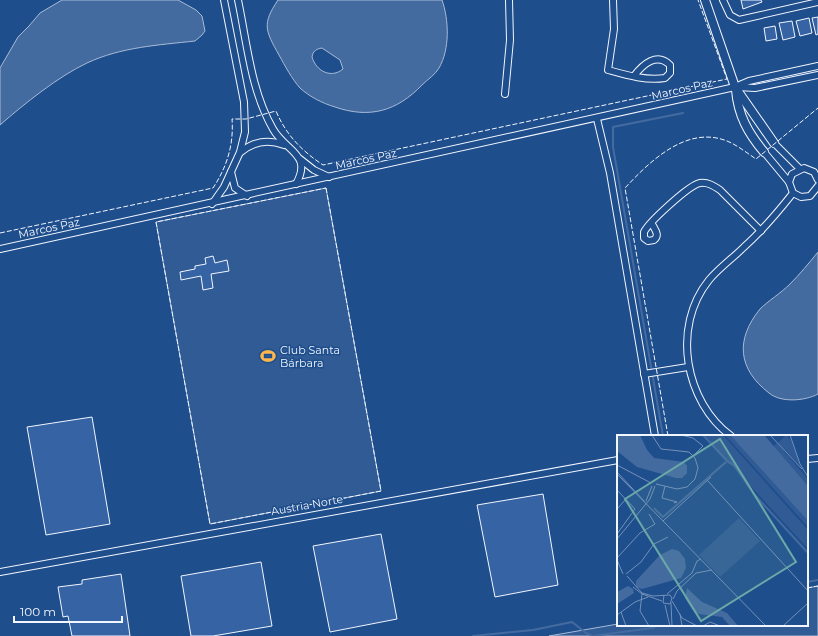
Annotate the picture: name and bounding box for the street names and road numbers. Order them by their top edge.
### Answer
street label: Marcos Paz [650,75,714,103]
street label: Marcos Paz [334,146,398,172]
street label: Marcos Paz [17,215,81,241]
street label: Austria Norte [270,492,344,518]

